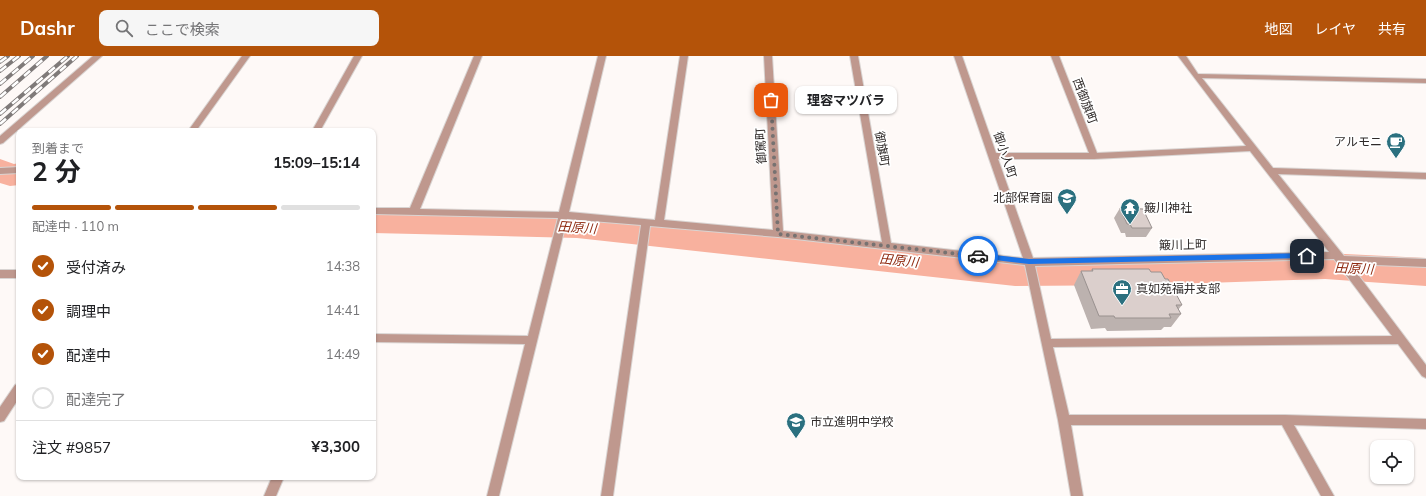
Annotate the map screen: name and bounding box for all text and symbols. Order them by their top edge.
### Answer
search box [99,10,379,46]
text: Dashr [20,16,75,40]
icon: search [113,17,135,39]
text: ここで検索 [145,20,220,39]
text: 地図 [1264,20,1292,38]
text: レイヤ [1314,20,1356,38]
text: 共有 [1378,20,1406,38]
street label: 西御旗町 [1070,76,1101,126]
pin [754,83,788,117]
callout: 理容マツバラ [795,86,897,114]
icon: bag [760,89,782,111]
text: 理容マツバラ [807,92,885,108]
street label: 御駕町 [752,128,769,164]
street label: 御旗町 [872,130,893,168]
street label: 御小人町 [991,130,1020,180]
cafe icon: アルモニ [1385,131,1407,159]
place label: アルモニ [1334,134,1382,149]
text: 到着まで [32,140,84,156]
text: 15:09–15:14 [273,153,360,172]
text: 2 分 [32,155,81,188]
school or university icon: 北部保育園 [1056,187,1078,215]
place label: 北部保育園 [993,190,1053,205]
temple icon: 簸川神社 [1119,197,1141,225]
place label: 簸川神社 [1144,200,1192,215]
text: 配達中 · 110 m [32,218,119,234]
water label: 田原川 [557,218,599,236]
courier [958,236,998,276]
street label: 簸川上町 [1159,237,1207,252]
pin [1290,239,1324,273]
icon: car [967,245,989,267]
icon: home [1296,245,1318,267]
water label: 田原川 [879,250,921,270]
icon: check [32,255,54,277]
text: 受付済み [66,258,126,277]
text: 14:38 [326,258,360,274]
water label: 田原川 [1334,259,1376,277]
office icon: 真如苑福井支部 [1111,278,1133,306]
place label: 真如苑福井支部 [1136,281,1220,296]
icon: check [32,299,54,321]
text: 調理中 [66,302,111,321]
text: 14:41 [326,302,360,318]
icon: check [32,343,54,365]
text: 配達中 [66,346,111,365]
text: 14:49 [326,346,360,362]
text: 配達完了 [66,390,126,409]
school or university icon: 市立進明中学校 [785,411,807,439]
place label: 市立進明中学校 [810,414,894,429]
text: ¥3,300 [311,437,360,456]
text: 注文 #9857 [32,438,111,457]
map controls [1370,440,1414,484]
button: locate [1370,440,1414,484]

